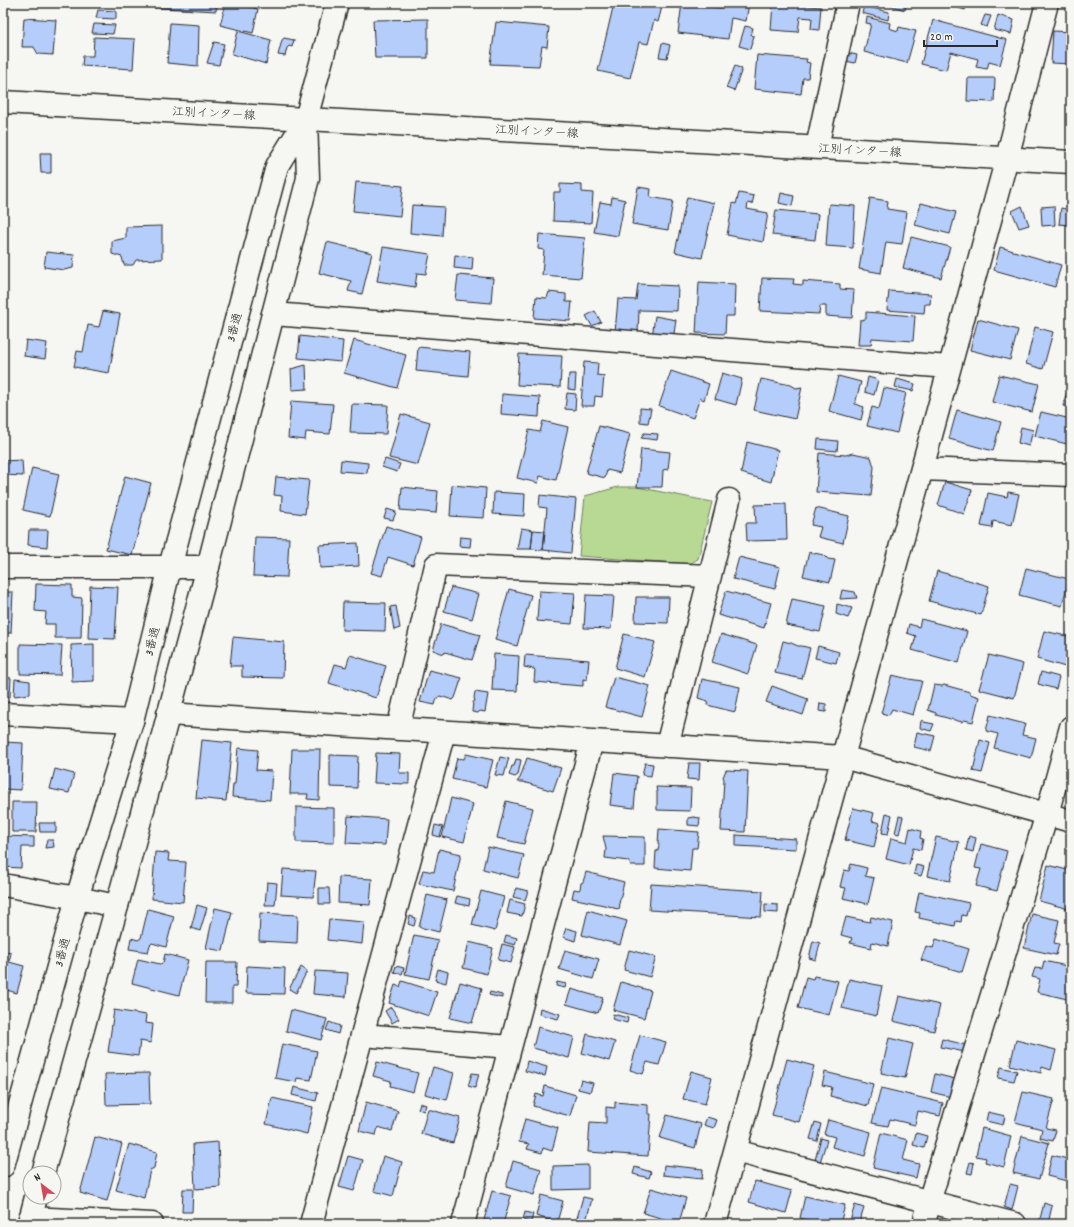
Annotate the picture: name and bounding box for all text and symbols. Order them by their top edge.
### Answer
scale bar [924,22,997,48]
text: 20 m [930,29,953,46]
street label: 江別インター線 [172,104,256,125]
street label: 江別インター線 [495,122,579,143]
street label: 江別インター線 [818,141,902,162]
street label: 3番通 [223,311,247,344]
street label: 3番通 [142,625,165,658]
street label: 3番通 [51,936,75,969]
north arrow [22,1165,62,1205]
text: N [31,1170,45,1186]

